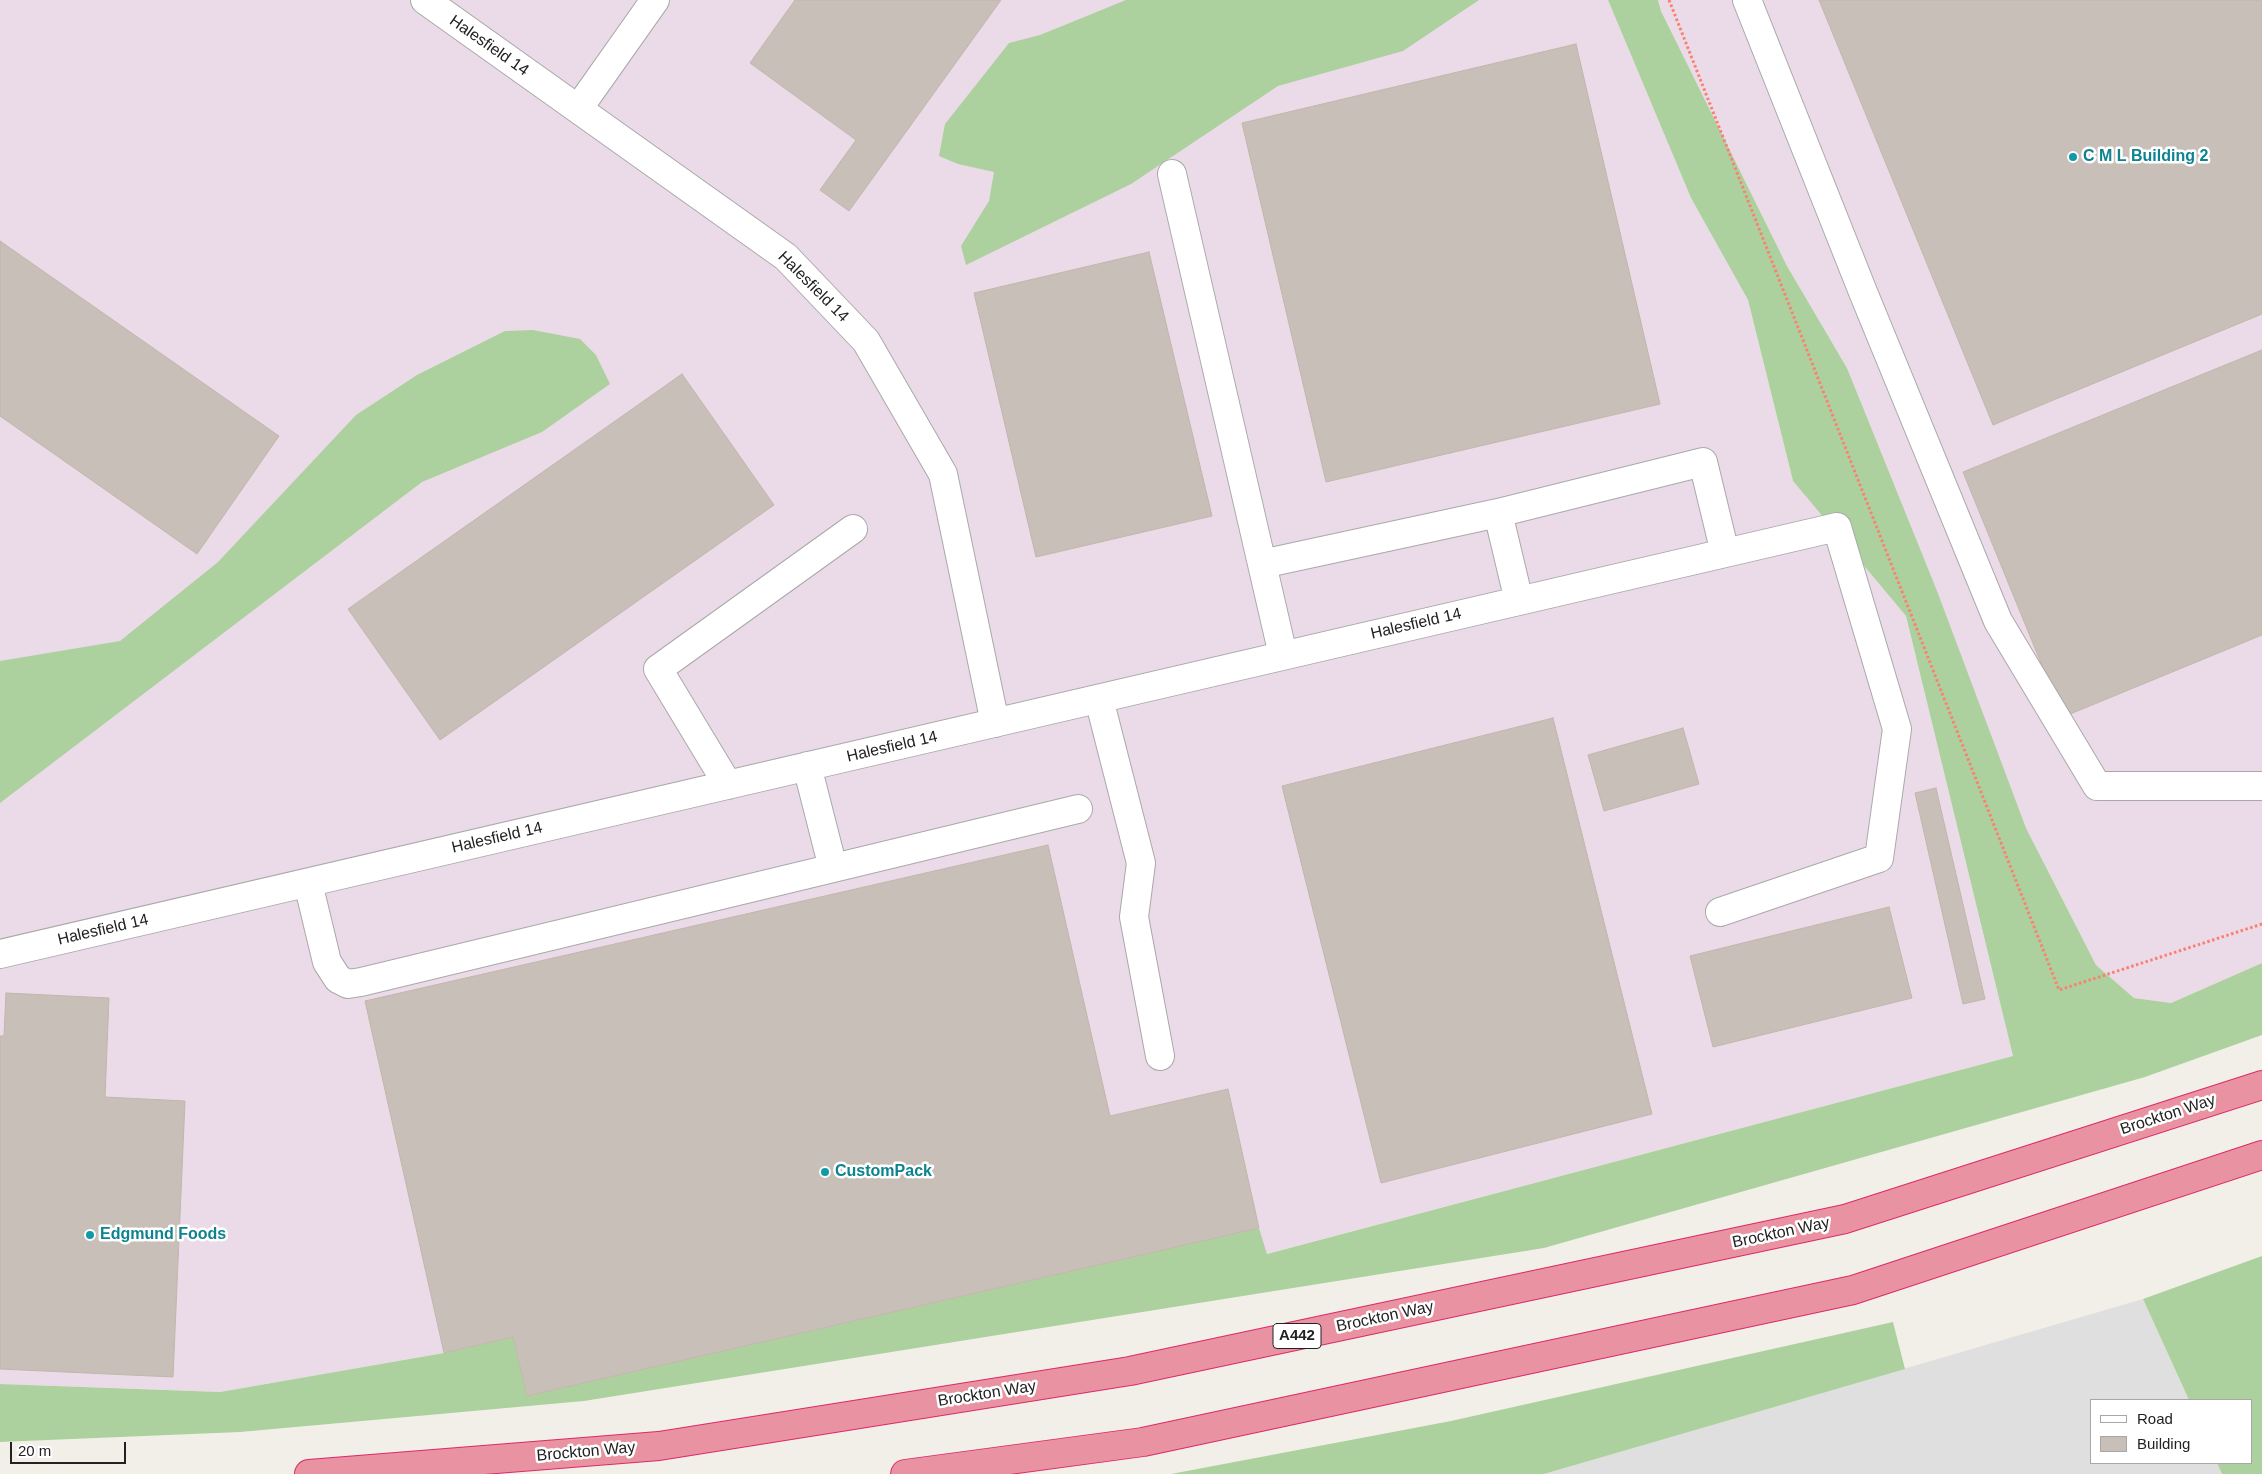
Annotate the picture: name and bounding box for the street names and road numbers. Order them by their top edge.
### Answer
street label: Halesfield 14 [446,12,532,80]
street label: Halesfield 14 [774,248,852,326]
street label: Halesfield 14 [1369,604,1463,644]
street label: Halesfield 14 [845,727,939,767]
street label: Halesfield 14 [450,818,544,858]
street label: Halesfield 14 [56,910,150,950]
street label: Brockton Way [2118,1091,2218,1139]
street label: Brockton Way [1731,1213,1831,1253]
street label: Brockton Way [1335,1297,1435,1337]
road number: A442 [1273,1324,1321,1348]
street label: Brockton Way [937,1377,1037,1411]
street label: Brockton Way [536,1438,636,1466]

